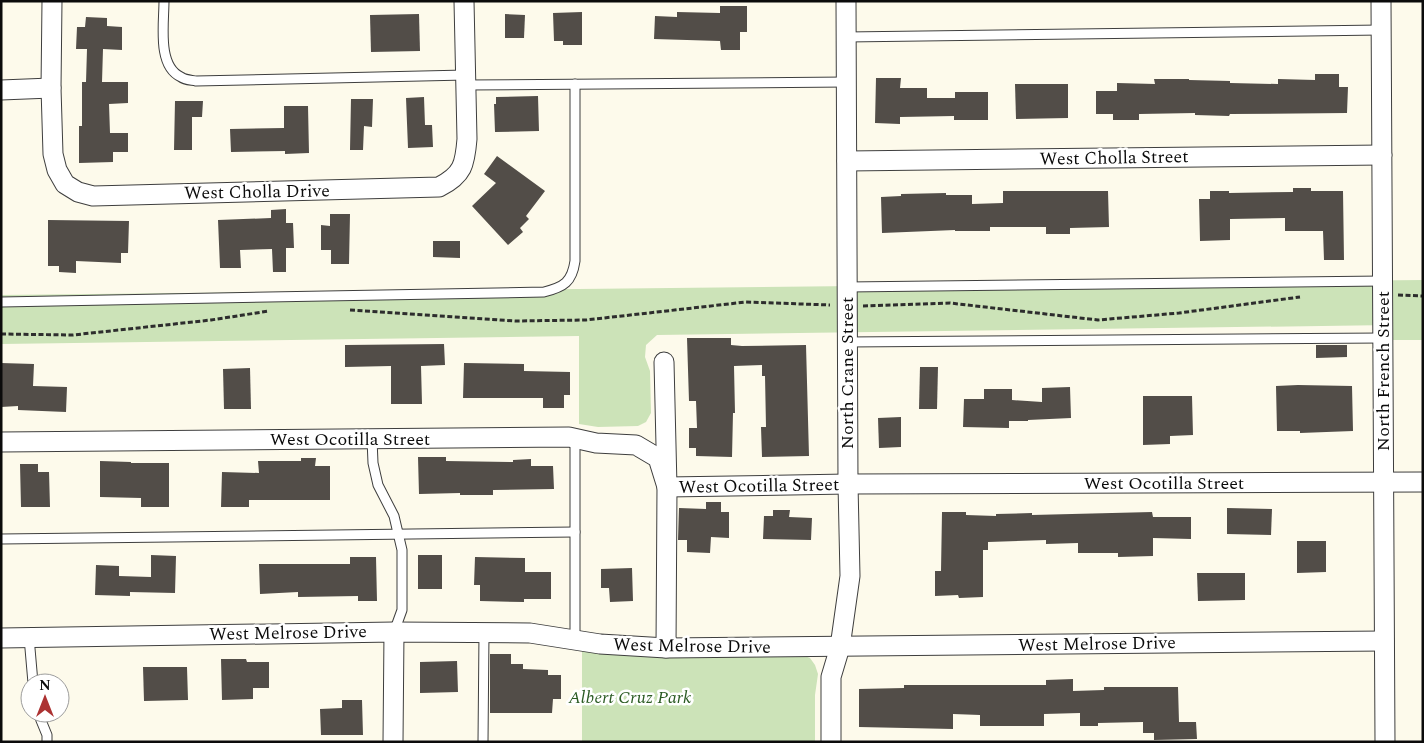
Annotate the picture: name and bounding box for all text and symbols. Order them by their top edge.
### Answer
street label: West Cholla Street [1039,143,1189,173]
street label: West Cholla Drive [184,177,330,207]
street label: North French Street [1370,291,1397,451]
street label: North Crane Street [834,297,861,449]
street label: West Ocotilla Street [270,426,430,453]
street label: West Ocotilla Street [1084,470,1244,497]
street label: West Ocotilla Street [679,471,839,501]
street label: West Melrose Drive [209,618,367,648]
street label: West Melrose Drive [1018,629,1176,659]
street label: West Melrose Drive [613,631,771,661]
north arrow [20,673,70,723]
text: N [39,675,51,696]
park label: Albert Cruz Park [568,684,692,711]

